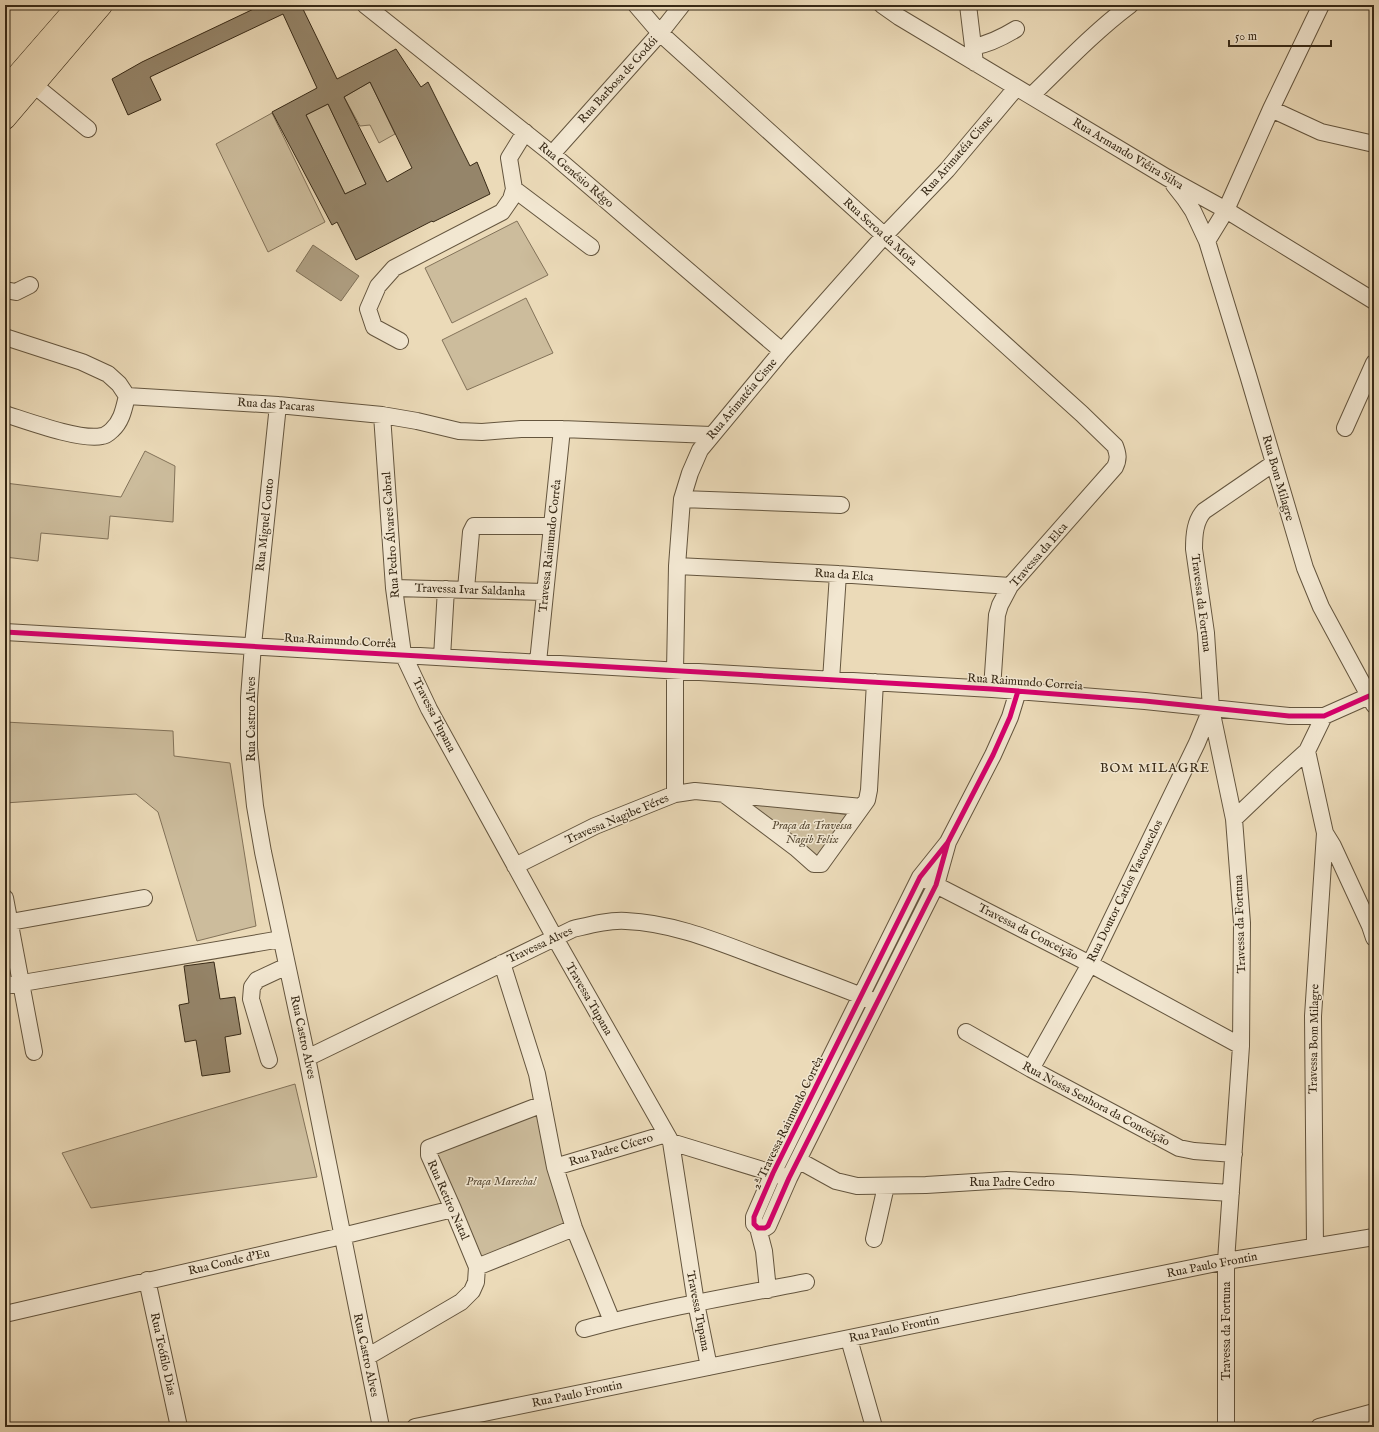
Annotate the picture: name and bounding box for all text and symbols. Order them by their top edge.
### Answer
scale bar [1229,22,1331,48]
text: 50 m [1235,29,1257,44]
street label: Rua Barbosa de Godói [575,33,661,127]
street label: Rua Arimatéia Cisne [918,112,996,199]
street label: Rua Armando Viêira Silva [1070,115,1187,194]
street label: Rua Genésio Rêgo [535,139,617,211]
street label: Rua Seroa da Mota [840,195,921,270]
street label: Rua Arimatéia Cisne [704,355,781,443]
street label: Rua das Pacaras [237,395,315,415]
street label: Rua Bom Milagre [1259,433,1298,523]
street label: Rua Pedro Álvares Cabral [378,471,403,599]
street label: Rua Miguel Couto [253,477,277,572]
street label: Travessa Raimundo Corrêa [536,478,565,613]
street label: Travessa da Elca [1007,519,1072,590]
street label: Travessa da Fortuna [1188,553,1215,654]
street label: Rua da Elca [814,565,875,585]
street label: Travessa Ivar Saldanha [414,581,526,599]
street label: Rua Raimundo Corrêa [283,631,397,651]
street label: Rua Raimundo Correia [967,670,1084,694]
street label: Travessa Tupana [408,675,460,756]
street label: Rua Castro Alves [244,677,259,761]
district label: BOM MILAGRE [1100,760,1210,777]
street label: Travessa Nagibe Féres [563,790,671,848]
street label: Rua Doutor Carlos Vasconcelos [1084,817,1166,965]
park label: Praça da Travessa Nagib Felix [772,818,852,848]
street label: Travessa da Fortuna [1231,874,1249,974]
street label: Travessa da Conceição [975,900,1081,964]
street label: Travessa Alves [505,923,575,967]
street label: Travessa Tupana [561,960,616,1039]
street label: Travessa Bom Milagre [1306,983,1322,1094]
street label: Rua Castro Alves [287,994,319,1080]
street label: 2ª Travessa Raimundo Corrêa [749,1053,827,1192]
street label: Rua Nossa Senhora da Conceição [1020,1059,1173,1150]
street label: Rua Padre Cícero [567,1130,655,1170]
street label: Rua Retiro Natal [424,1158,473,1243]
park label: Praça Marechal [466,1174,537,1189]
street label: Rua Padre Cedro [969,1175,1055,1190]
street label: Rua Conde d'Eu [187,1245,271,1279]
street label: Rua Paulo Frontin [1165,1249,1259,1281]
street label: Travessa Tupana [682,1270,713,1353]
street label: Travessa da Fortuna [1219,1281,1234,1380]
street label: Rua Teófilo Dias [147,1311,179,1397]
street label: Rua Castro Alves [350,1312,382,1398]
street label: Rua Paulo Frontin [847,1312,941,1346]
street label: Rua Paulo Frontin [530,1377,624,1411]

